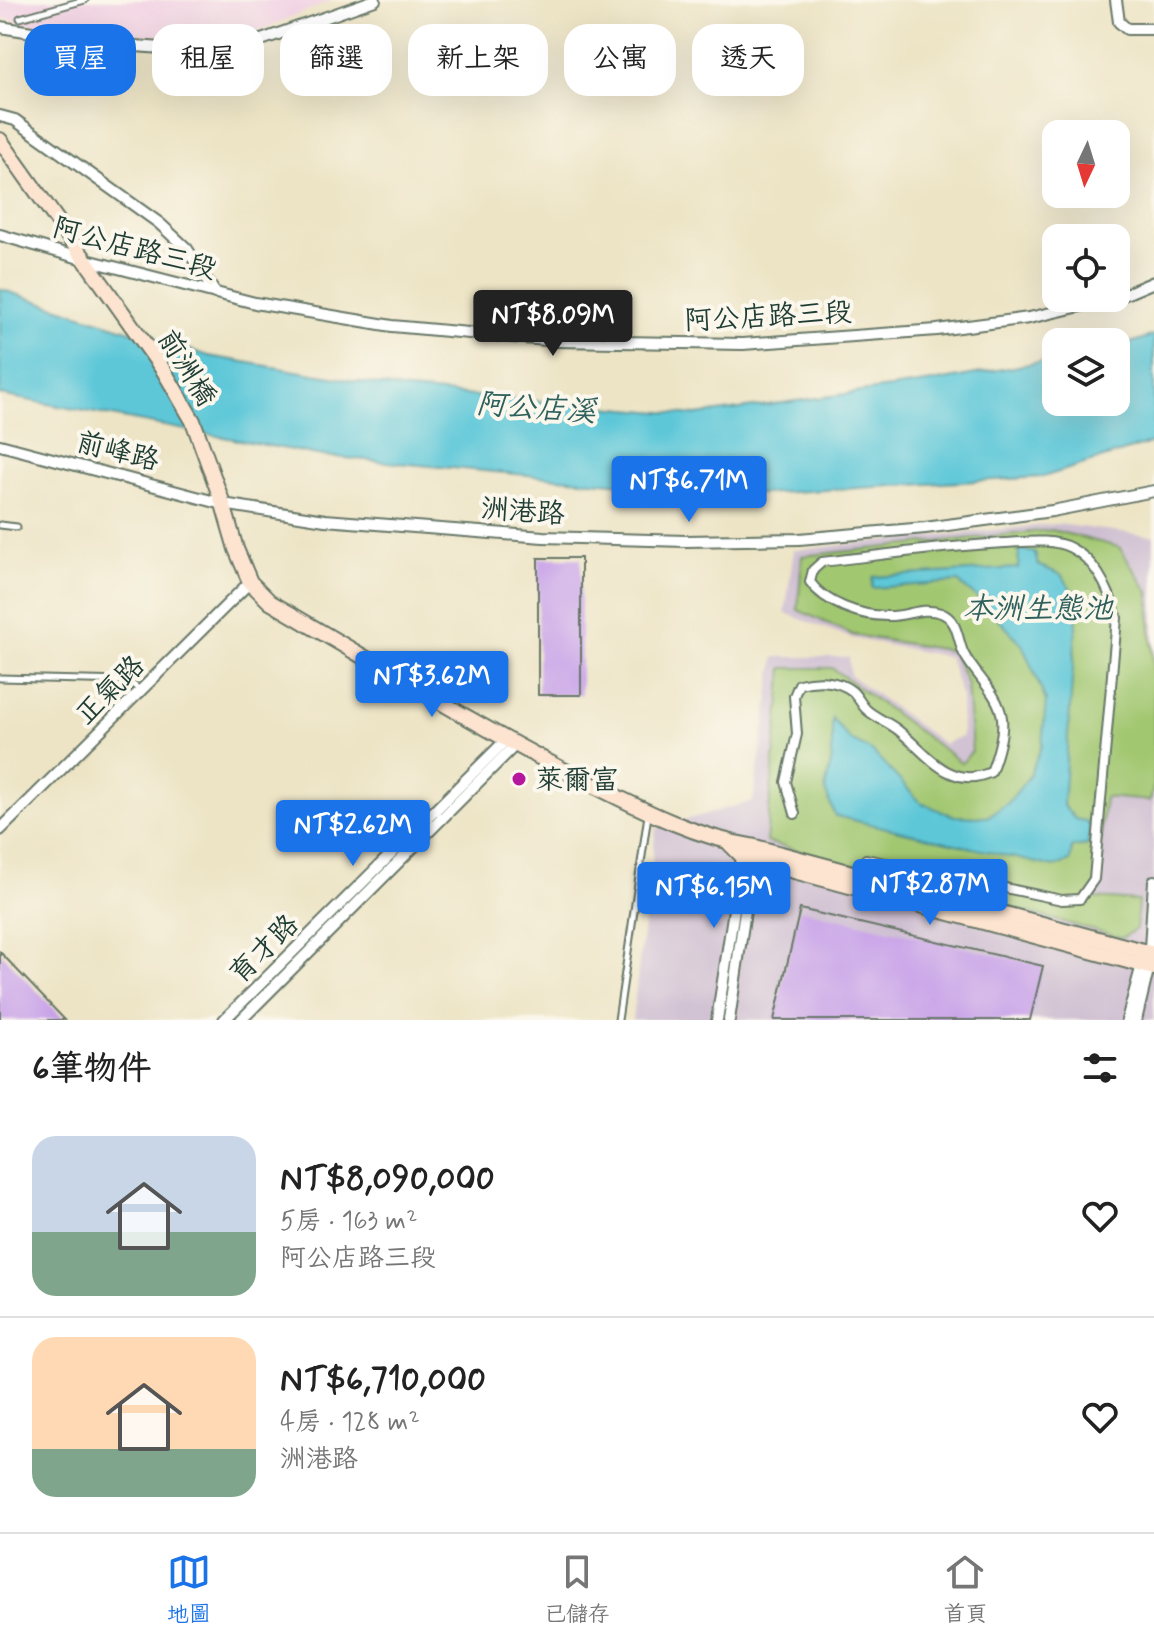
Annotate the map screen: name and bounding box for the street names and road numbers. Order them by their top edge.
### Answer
street label: 阿公店路三段 [48,210,220,289]
street label: 阿公店路三段 [683,295,853,340]
street label: 前洲橋 [148,323,224,414]
street label: 前峰路 [72,424,163,481]
street label: 洲港路 [480,491,566,534]
street label: 正氣路 [68,648,154,734]
street label: 育才路 [222,907,308,993]

